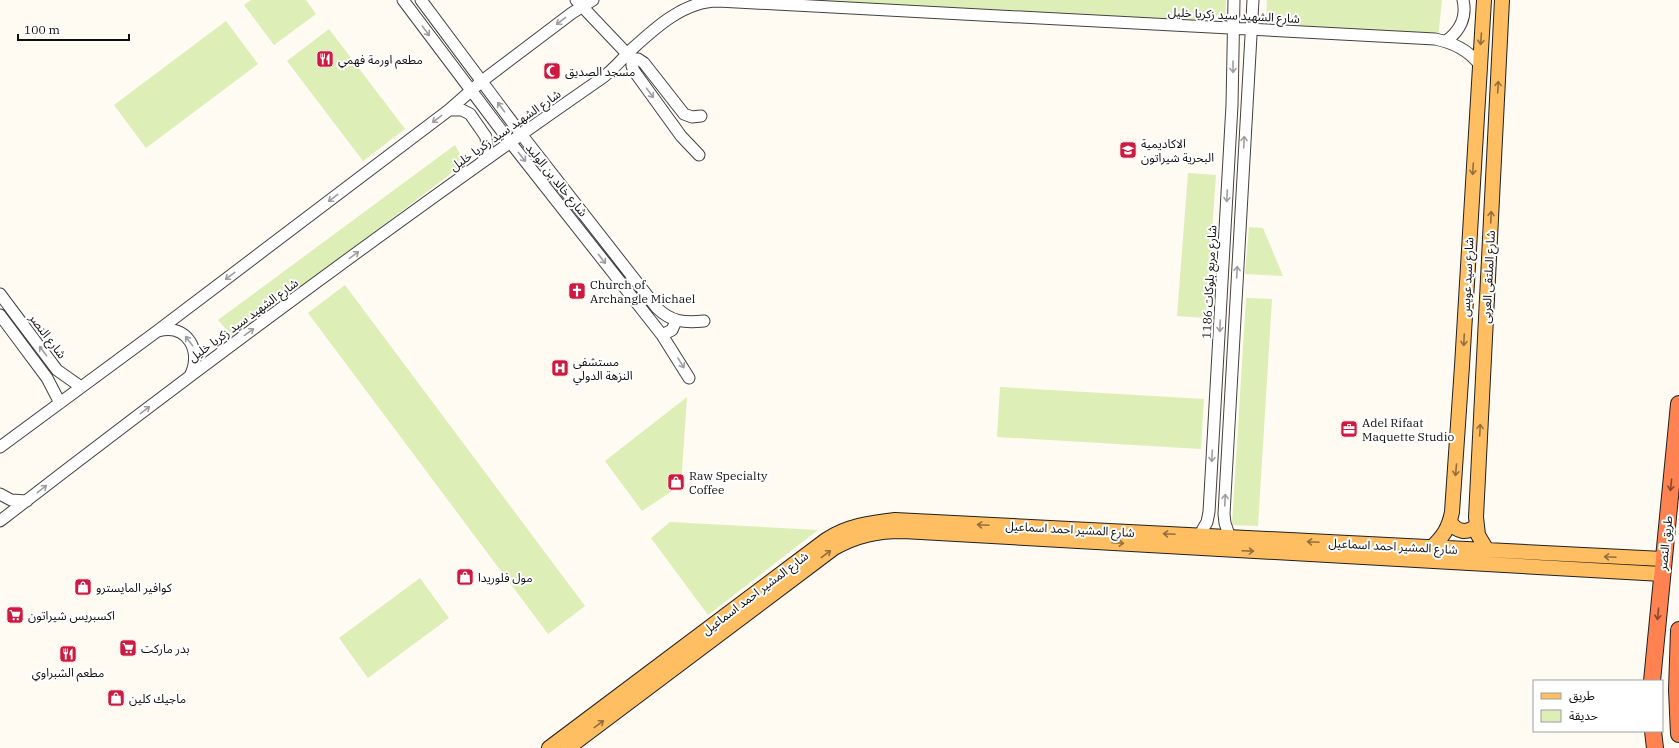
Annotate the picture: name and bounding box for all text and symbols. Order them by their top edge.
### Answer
street label: شارع الشهيد سيد زكريا خليل [1168,4,1300,28]
scale bar [18,16,129,42]
one-way arrow [555,17,566,26]
text: 100 m [24,22,60,37]
one-way arrow [422,26,430,37]
one-way arrow [1478,32,1485,45]
restaurant icon: مطعم اورمة فهمي [315,49,335,69]
place label: مطعم اورمة فهمي [338,52,423,69]
one-way arrow [1229,60,1236,73]
mosque icon: مسجد الصديق [542,61,562,81]
place label: مسجد الصديق [565,64,635,80]
one-way arrow [1494,81,1501,94]
street label: شارع الشهيد سيد زكريا خليل [447,86,565,176]
one-way arrow [646,87,654,98]
one-way arrow [497,102,505,113]
one-way arrow [431,115,442,123]
place label: الاكاديمية البحرية شيراتون [1141,136,1214,165]
one-way arrow [1241,136,1248,149]
school or university icon: الاكاديمية البحرية شيراتون [1118,140,1138,160]
street label: شارع خالد بن الوليد [521,141,591,221]
one-way arrow [517,152,526,163]
one-way arrow [1470,162,1477,175]
one-way arrow [1223,189,1231,202]
one-way arrow [328,193,339,202]
one-way arrow [1488,211,1495,224]
street label: شارع مربع بلوكات 1186 [1199,225,1221,339]
street label: شارع الملتقى العربى [1478,230,1500,324]
street label: شارع سيد عويس [1457,237,1479,317]
one-way arrow [348,251,359,259]
one-way arrow [598,253,607,264]
one-way arrow [1234,266,1241,279]
one-way arrow [224,272,235,280]
street label: شارع الشهيد سيد زكريا خليل [185,275,302,367]
place label: Church of Archangle Michael [590,277,696,306]
church icon: Church of Archangle Michael [567,281,587,301]
street label: شارع النصر [24,310,70,363]
one-way arrow [1216,319,1223,332]
one-way arrow [244,328,255,336]
one-way arrow [1460,333,1467,346]
one-way arrow [185,336,193,347]
one-way arrow [39,346,47,357]
place label: مستشفى النزهة الدولي [573,354,633,385]
one-way arrow [677,357,685,369]
hospital icon: مستشفى النزهة الدولي [550,358,570,378]
one-way arrow [140,406,151,414]
place label: Adel Rifaat Maquette Studio [1362,415,1454,444]
office icon: Adel Rifaat Maquette Studio [1339,419,1359,439]
one-way arrow [1477,424,1484,437]
one-way arrow [1209,449,1216,462]
one-way arrow [1452,463,1459,476]
place label: Raw Specialty Coffee [689,468,768,497]
shop icon: Raw Specialty Coffee [666,472,686,492]
one-way arrow [1667,478,1675,491]
one-way arrow [36,485,47,493]
one-way arrow [1221,494,1228,507]
street label: طريق النصر [1655,515,1676,572]
street label: شارع المشير احمد اسماعيل [1005,518,1135,542]
one-way arrow [977,521,990,528]
one-way arrow [1163,531,1176,538]
street label: شارع المشير احمد اسماعيل [1328,535,1458,559]
one-way arrow [1307,538,1320,546]
one-way arrow [1111,540,1124,547]
street label: شارع المشير احمد اسماعيل [699,548,812,639]
one-way arrow [1241,548,1254,555]
one-way arrow [820,550,831,558]
one-way arrow [1604,553,1617,560]
shop icon: مول فلوريدا [455,567,475,587]
place label: مول فلوريدا [478,570,533,585]
shop icon: كوافير المايسترو [73,577,93,597]
place label: كوافير المايسترو [96,580,173,595]
supermarket icon: اكسبريس شيراتون [5,605,25,625]
one-way arrow [1654,607,1662,620]
place label: اكسبريس شيراتون [28,608,115,623]
supermarket icon: بدر ماركت [118,638,138,658]
place label: بدر ماركت [141,641,190,656]
restaurant icon: مطعم الشبراوي [58,644,78,664]
place label: مطعم الشبراوي [32,665,104,682]
legend [1533,680,1663,732]
shop icon: ماجيك كلين [106,688,126,708]
text: طريق [1569,688,1595,704]
place label: ماجيك كلين [129,691,186,706]
text: حديقة [1569,708,1598,723]
one-way arrow [593,720,604,729]

